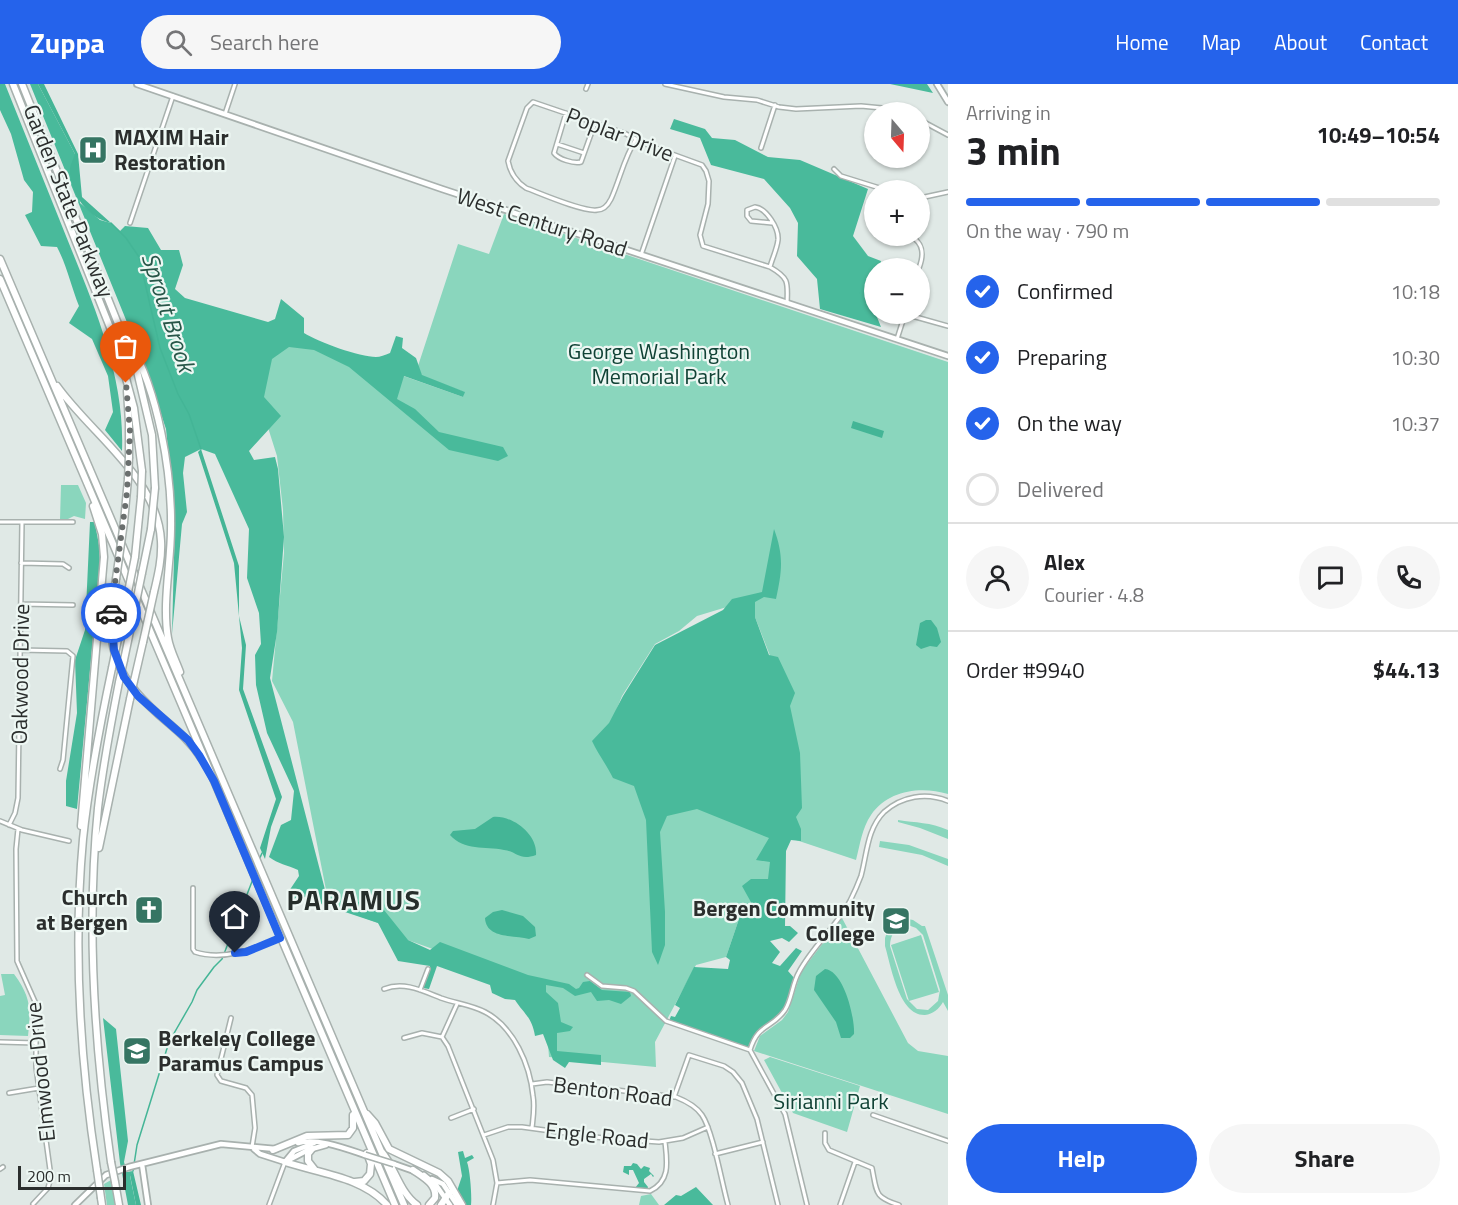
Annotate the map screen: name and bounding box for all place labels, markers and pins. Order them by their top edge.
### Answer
place label: MAXIM Hair Restoration [114,120,229,179]
hospital icon: MAXIM Hair Restoration [77,134,109,166]
pin [100,321,151,383]
place label: Church at Bergen [36,880,128,939]
pin [209,891,260,953]
place label: Bergen Community College [693,891,875,950]
church icon: Church at Bergen [133,894,165,926]
school or university icon: Bergen Community College [880,905,912,937]
place label: Berkeley College Paramus Campus [158,1021,324,1080]
school or university icon: Berkeley College Paramus Campus [121,1035,153,1067]

